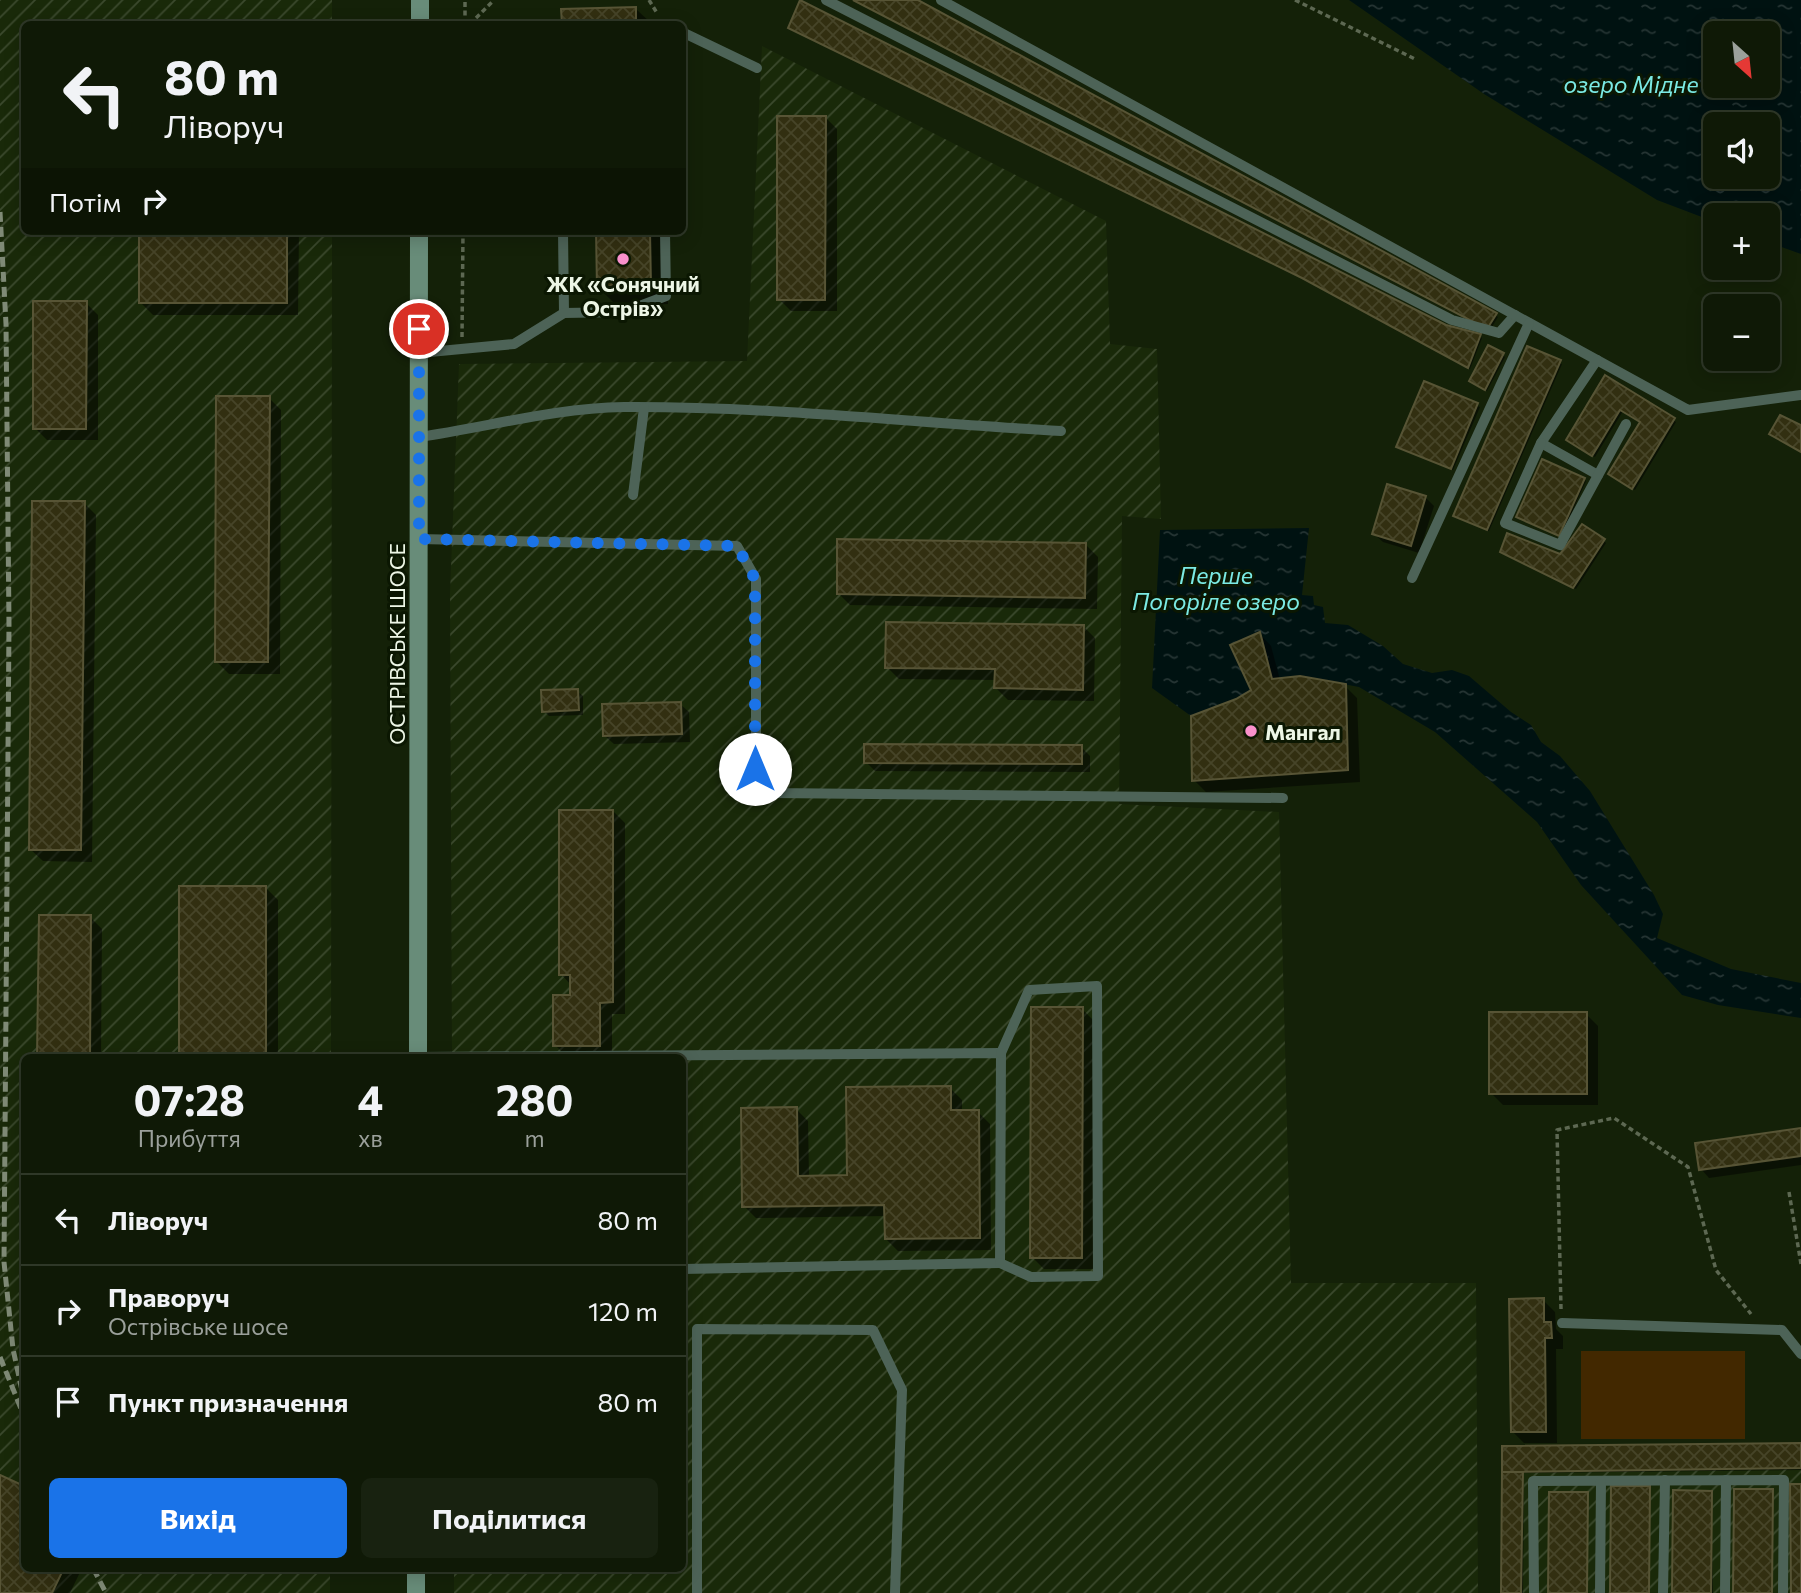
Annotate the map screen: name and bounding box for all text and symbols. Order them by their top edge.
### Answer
north arrow [1703,21,1780,98]
map controls [1703,21,1780,371]
text: 80 m [164,45,279,105]
icon: left [49,49,140,140]
water label: озеро Мідне [1563,70,1699,98]
text: Ліворуч [164,105,284,145]
button: sound [1703,112,1780,189]
icon: right [135,182,173,220]
text: Потім [49,186,121,217]
button: + [1703,203,1780,280]
marker: ЖК «Сонячний Острів» [615,251,631,267]
place label: ЖК «Сонячний Острів» [546,271,700,320]
button: − [1703,294,1780,371]
pin [389,299,449,359]
icon: arrive [400,310,438,348]
street label: ОСТРІВСЬКЕ ШОСЕ [384,543,409,745]
water label: Перше Погоріле озеро [1132,561,1300,615]
place label: Мангал [1265,719,1341,744]
marker: Мангал [1243,723,1259,739]
position arrow [718,732,792,806]
text: 07:28 [134,1073,245,1125]
text: 4 [357,1073,383,1125]
text: 280 [496,1073,573,1125]
text: Прибуття [138,1124,241,1152]
text: хв [358,1124,383,1152]
text: m [525,1124,545,1152]
icon: left [49,1201,87,1239]
text: Ліворуч [108,1204,208,1235]
text: 80 m [598,1204,658,1235]
text: Праворуч [108,1281,230,1312]
icon: right [49,1292,87,1330]
text: 120 m [588,1295,658,1326]
text: Острівське шосе [108,1312,288,1340]
icon: arrive [49,1383,87,1421]
text: Пункт призначення [108,1386,348,1417]
text: 80 m [598,1386,658,1417]
button: Вихід [49,1478,347,1558]
button: Поділитися [361,1478,658,1558]

